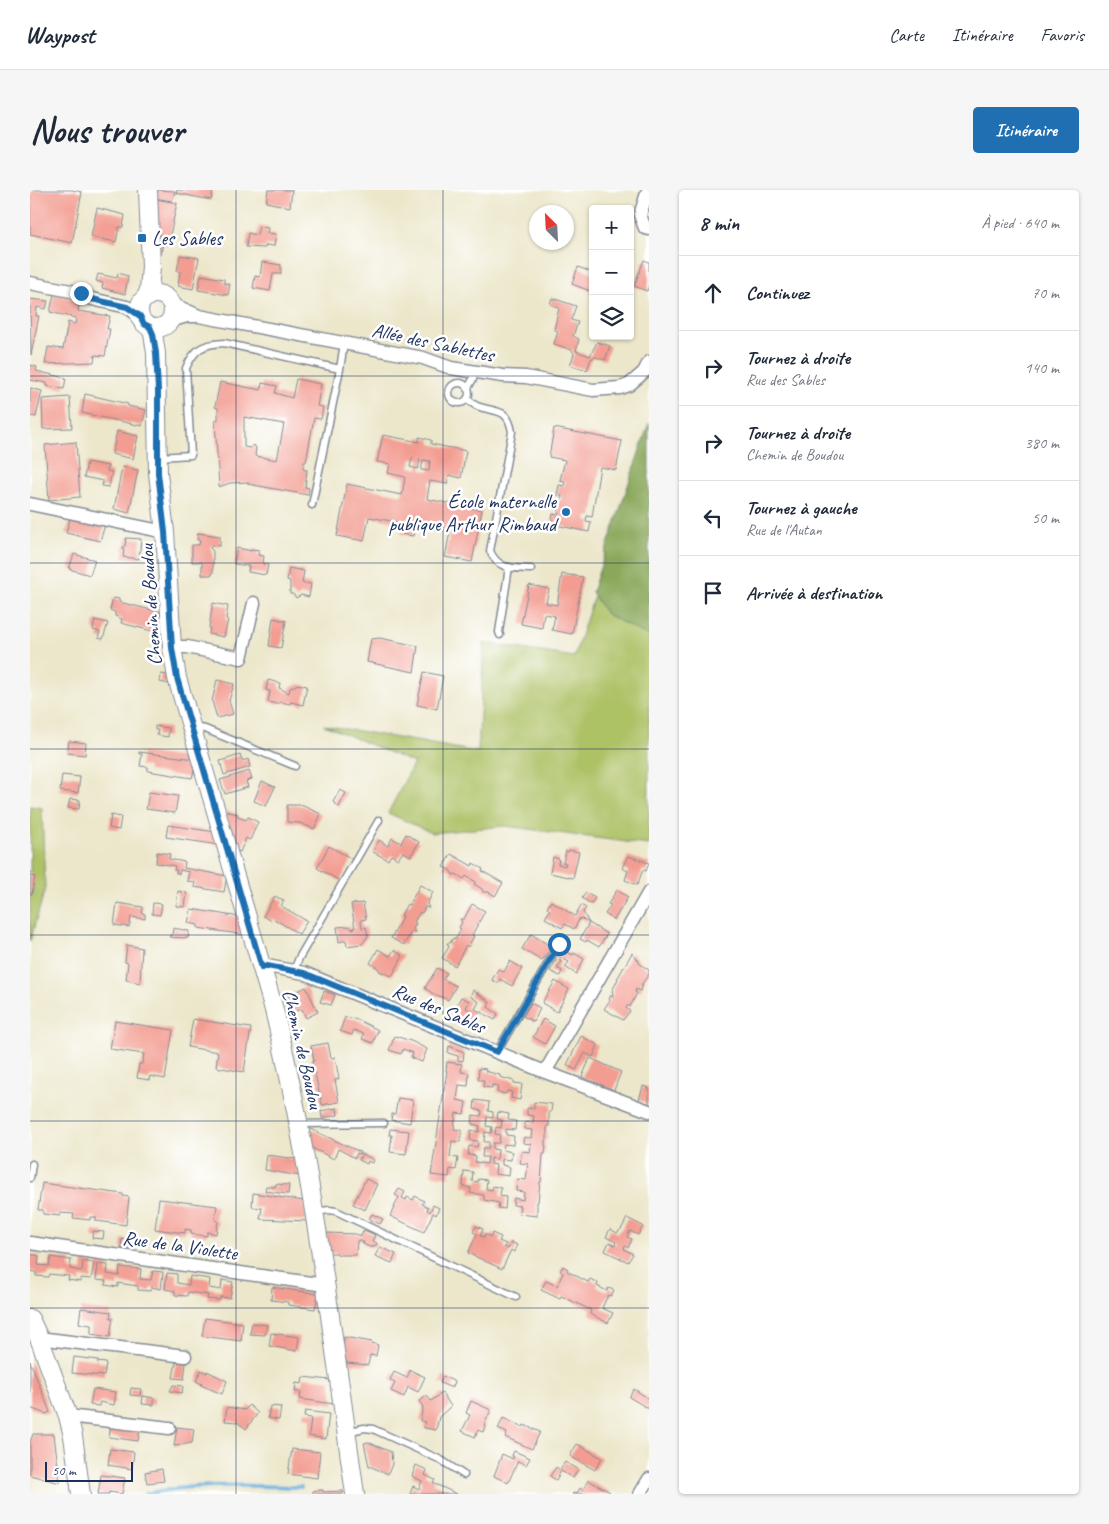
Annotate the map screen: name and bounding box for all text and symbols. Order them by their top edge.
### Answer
text: Waypost [25,20,95,50]
text: Carte [889,24,924,46]
text: Itinéraire [952,24,1013,46]
text: Favoris [1041,24,1084,46]
button: Itinéraire [973,107,1079,153]
text: Nous trouver [30,108,184,153]
north arrow [529,205,574,250]
map controls [589,205,634,340]
button: + [589,205,634,250]
text: 8 min [699,210,739,236]
text: À pied · 640 m [981,213,1059,233]
place label: Les Sables [152,226,224,251]
marker: Les Sables [136,232,148,244]
button: − [589,250,634,295]
icon: ahead [699,279,727,307]
text: Continuez [746,281,809,305]
route end [70,282,93,305]
text: 70 m [1032,283,1059,303]
button: layers [589,295,634,340]
street label: Allée des Sablettes [370,317,498,368]
text: Tournez à droite [746,346,850,370]
icon: right [699,354,727,382]
text: 140 m [1025,358,1059,378]
text: Rue des Sables [746,370,825,390]
text: Tournez à droite [746,421,850,445]
icon: right [699,429,727,457]
text: 380 m [1025,433,1059,453]
text: Chemin de Boudou [746,445,843,465]
place label: École maternelle publique Arthur Rimbaud [388,489,559,537]
text: Tournez à gauche [746,496,857,520]
icon: left [699,504,727,532]
marker: École maternelle publique Arthur Rimbaud [560,506,572,518]
text: 50 m [1032,508,1059,528]
text: Rue de l'Autan [746,520,822,540]
street label: Chemin de Boudou [134,542,167,666]
icon: arrive [699,579,727,607]
text: Arrivée à destination [746,581,882,605]
route start [548,933,571,956]
street label: Rue des Sables [389,978,491,1040]
street label: Chemin de Boudou [277,987,329,1113]
street label: Rue de la Violette [121,1225,240,1266]
scale bar [45,1459,132,1482]
text: 50 m [52,1462,76,1479]

